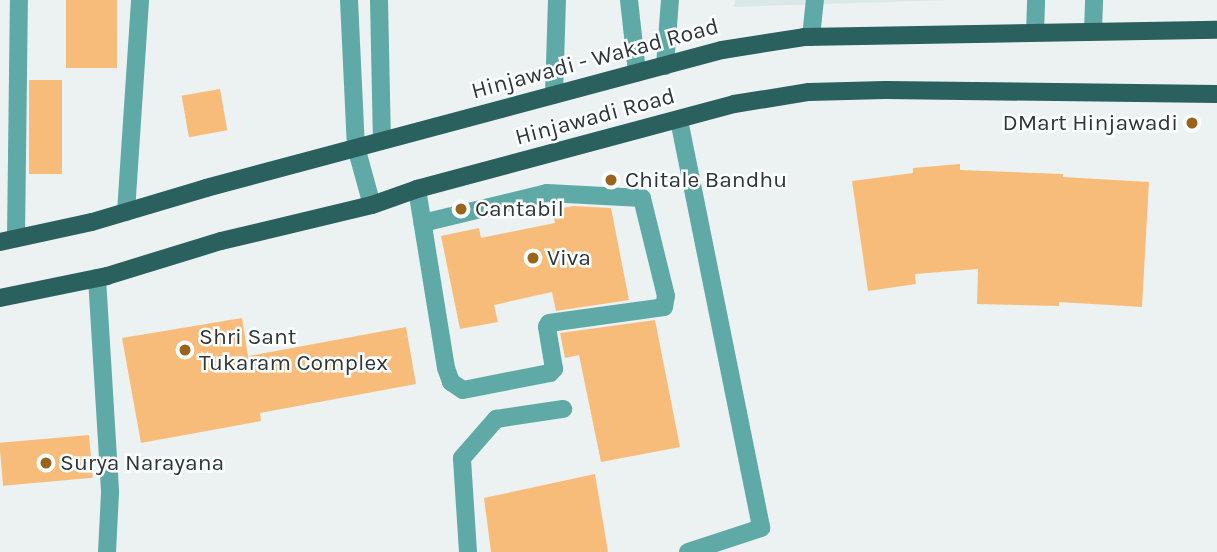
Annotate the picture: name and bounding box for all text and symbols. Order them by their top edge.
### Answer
street label: Hinjawadi - Wakad Road [468,13,722,105]
street label: Hinjawadi Road [512,82,678,152]
place label: DMart Hinjawadi [1002,109,1178,137]
marker: DMart Hinjawadi [1184,115,1200,131]
place label: Chitale Bandhu [625,166,787,194]
marker: Chitale Bandhu [603,172,619,188]
place label: Cantabil [475,195,564,223]
marker: Cantabil [453,201,469,217]
place label: Viva [547,244,591,272]
marker: Viva [525,250,541,266]
place label: Shri Sant Tukaram Complex [199,323,388,377]
marker: Shri Sant Tukaram Complex [177,342,193,358]
place label: Surya Narayana [60,449,224,477]
marker: Surya Narayana [38,455,54,471]

